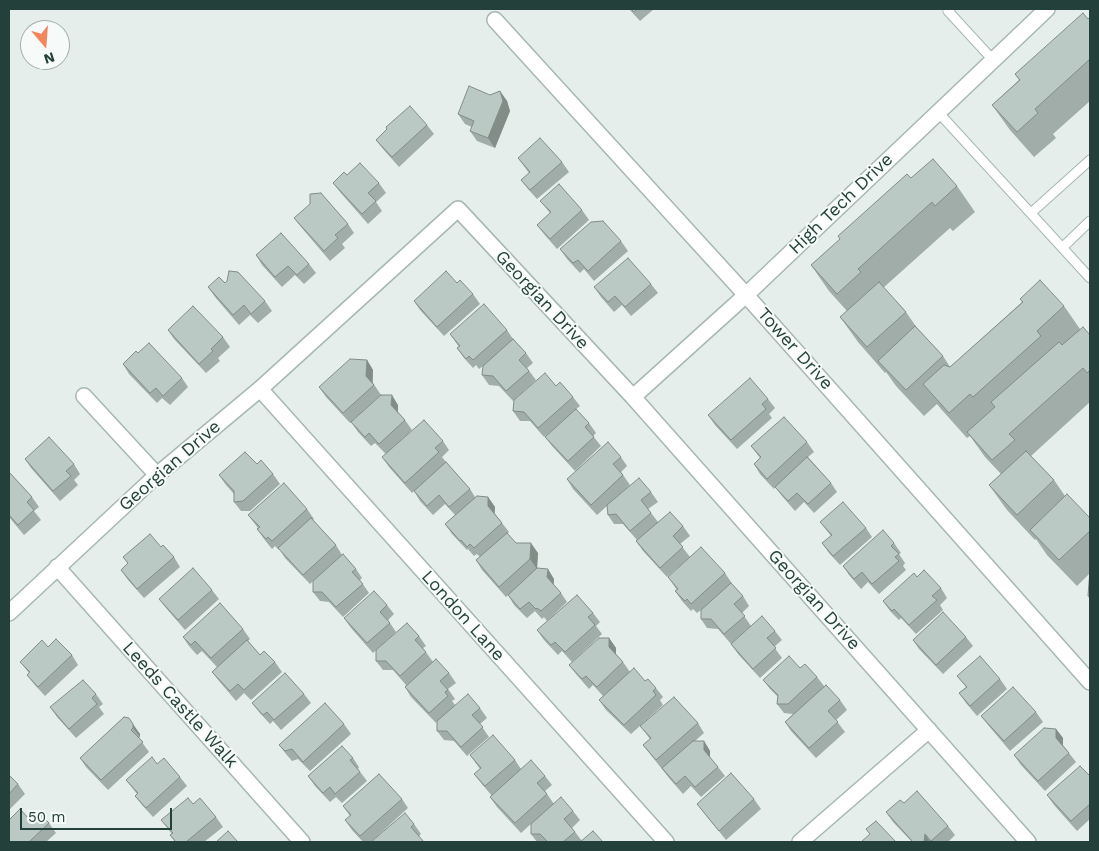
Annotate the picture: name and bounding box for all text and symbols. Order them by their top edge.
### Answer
north arrow [20,20,70,70]
text: N [42,49,57,68]
street label: High Tech Drive [784,149,898,259]
street label: Georgian Drive [491,246,593,354]
street label: Tower Drive [753,304,837,394]
street label: Georgian Drive [115,416,225,516]
street label: Georgian Drive [763,545,865,655]
street label: London Lane [417,566,509,666]
street label: Leeds Castle Walk [118,637,242,773]
scale bar [22,798,175,830]
text: 50 m [28,808,65,826]

